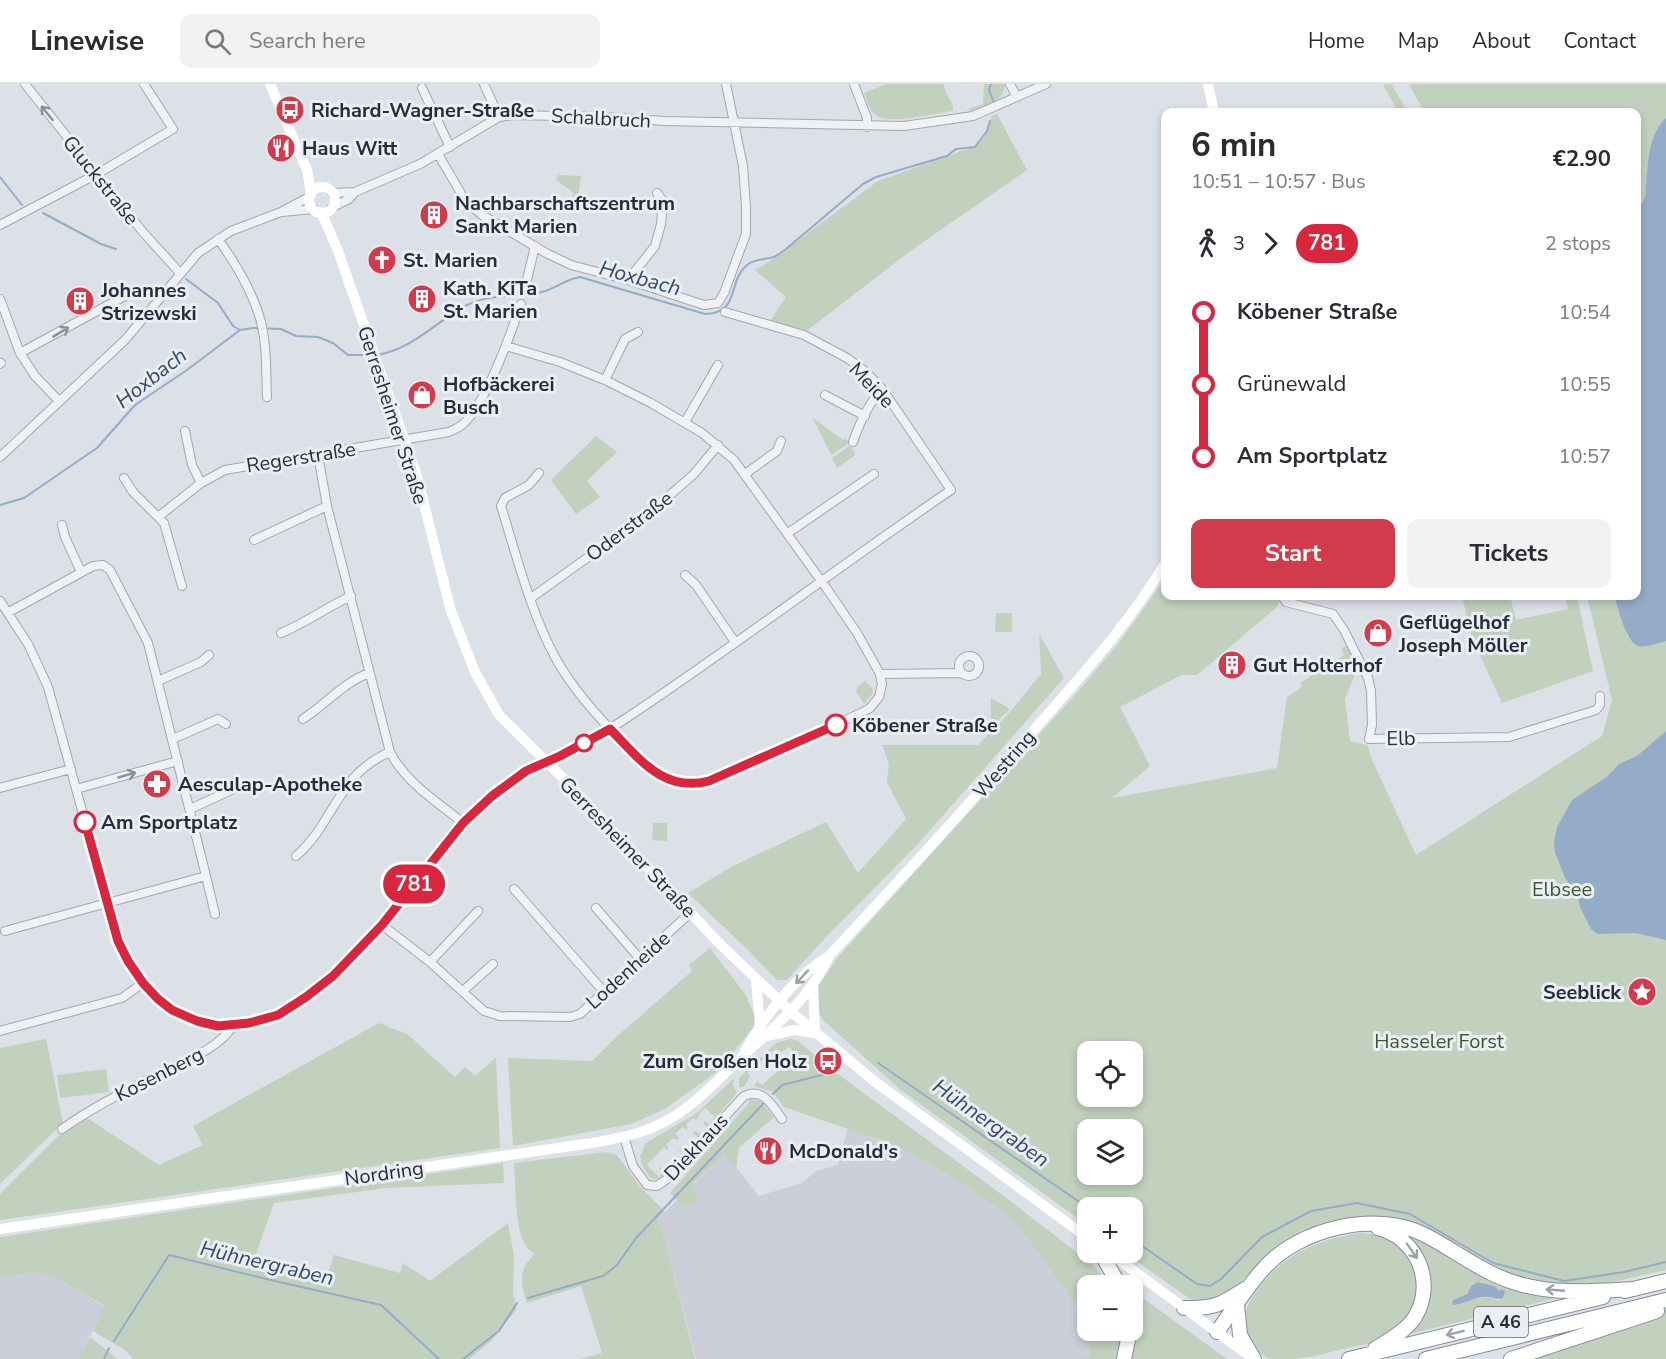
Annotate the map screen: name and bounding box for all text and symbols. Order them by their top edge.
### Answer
search box [180,14,600,68]
text: Linewise [30,22,144,60]
icon: search [201,25,234,58]
text: Search here [249,26,366,56]
text: Home [1308,27,1365,55]
text: Map [1398,27,1439,55]
text: About [1472,27,1530,55]
text: Contact [1563,27,1636,55]
bus stop icon: Richard-Wagner-Straße [274,94,306,126]
place label: Richard-Wagner-Straße [311,97,535,124]
street label: Schalbruch [550,102,652,135]
one-way arrow [41,105,54,121]
text: 6 min [1191,123,1276,168]
street label: Gluckstraße [56,130,145,231]
restaurant icon: Haus Witt [265,132,297,164]
place label: Haus Witt [302,135,398,162]
text: €2.90 [1553,144,1611,174]
text: 10:51 – 10:57 · Bus [1191,168,1366,195]
place label: Nachbarschaftszentrum Sankt Marien [455,190,675,240]
building icon: Nachbarschaftszentrum Sankt Marien [418,199,450,231]
icon: walk [1191,227,1224,260]
icon: forward [1254,227,1287,260]
text: 781 [1308,229,1346,257]
text: 3 [1233,230,1245,257]
text: 2 stops [1545,230,1611,257]
church icon: St. Marien [366,244,398,276]
place label: St. Marien [403,247,498,274]
water label: Hoxbach [596,254,684,302]
place label: Kath. KiTa St. Marien [443,275,538,325]
place label: Johannes Strizewski [100,277,197,327]
building icon: Kath. KiTa St. Marien [406,283,438,315]
building icon: Johannes Strizewski [64,285,96,317]
text: Köbener Straße [1237,297,1398,327]
text: 10:54 [1558,299,1611,326]
street label: Gerresheimer Straße [351,322,434,508]
one-way arrow [52,325,69,337]
water label: Hoxbach [109,341,193,415]
street label: Meide [843,356,900,414]
text: Grünewald [1237,369,1346,399]
place label: Hofbäckerei Busch [443,371,555,421]
text: 10:55 [1558,371,1611,398]
shop icon: Hofbäckerei Busch [406,379,438,411]
street label: Regerstraße [244,436,358,479]
text: Am Sportplatz [1237,441,1387,471]
text: 10:57 [1558,443,1611,470]
street label: Oderstraße [581,485,678,568]
button: Start [1191,519,1395,588]
button: Tickets [1407,519,1611,588]
place label: Geflügelhof Joseph Möller [1398,609,1528,659]
shop icon: Geflügelhof Joseph Möller [1362,617,1394,649]
building icon: Gut Holterhof [1216,649,1248,681]
place label: Gut Holterhof [1253,652,1383,679]
place label: Köbener Straße [852,712,998,739]
marker: Köbener Straße [825,714,847,736]
street label: Westring [967,724,1042,804]
street label: Elb [1386,725,1416,752]
unlabelled marker [575,734,593,752]
pharmacy icon: Aesculap-Apotheke [141,768,173,800]
one-way arrow [117,769,136,780]
place label: Aesculap-Apotheke [178,771,362,798]
street label: Gerresheimer Straße [553,771,702,924]
place label: Am Sportplatz [101,809,238,836]
marker: Am Sportplatz [74,811,96,833]
line badge: 781 [380,864,448,904]
text: 781 [395,870,433,898]
park label: Elbsee [1532,876,1592,903]
street label: Lodenheide [580,925,676,1015]
one-way arrow [796,969,810,984]
place icon: Seeblick [1626,976,1658,1008]
place label: Seeblick [1543,979,1622,1006]
park label: Hasseler Forst [1374,1028,1505,1055]
street label: Kosenberg [110,1041,208,1108]
map controls [1077,1041,1143,1341]
button: locate [1077,1041,1143,1107]
bus stop icon: Zum Großen Holz [812,1045,844,1077]
place label: Zum Großen Holz [643,1048,807,1075]
water label: Hühnergraben [927,1072,1055,1174]
street label: Diekhaus [658,1108,735,1187]
button: layers [1077,1119,1143,1185]
restaurant icon: McDonald's [752,1135,784,1167]
place label: McDonald's [789,1138,898,1165]
street label: Nordring [343,1155,425,1192]
button: + [1077,1197,1143,1263]
water label: Hühnergraben [197,1234,337,1292]
one-way arrow [1406,1242,1418,1258]
button: − [1077,1275,1143,1341]
one-way arrow [1545,1285,1565,1296]
road number: A 46 [1474,1307,1528,1337]
one-way arrow [1446,1328,1465,1340]

